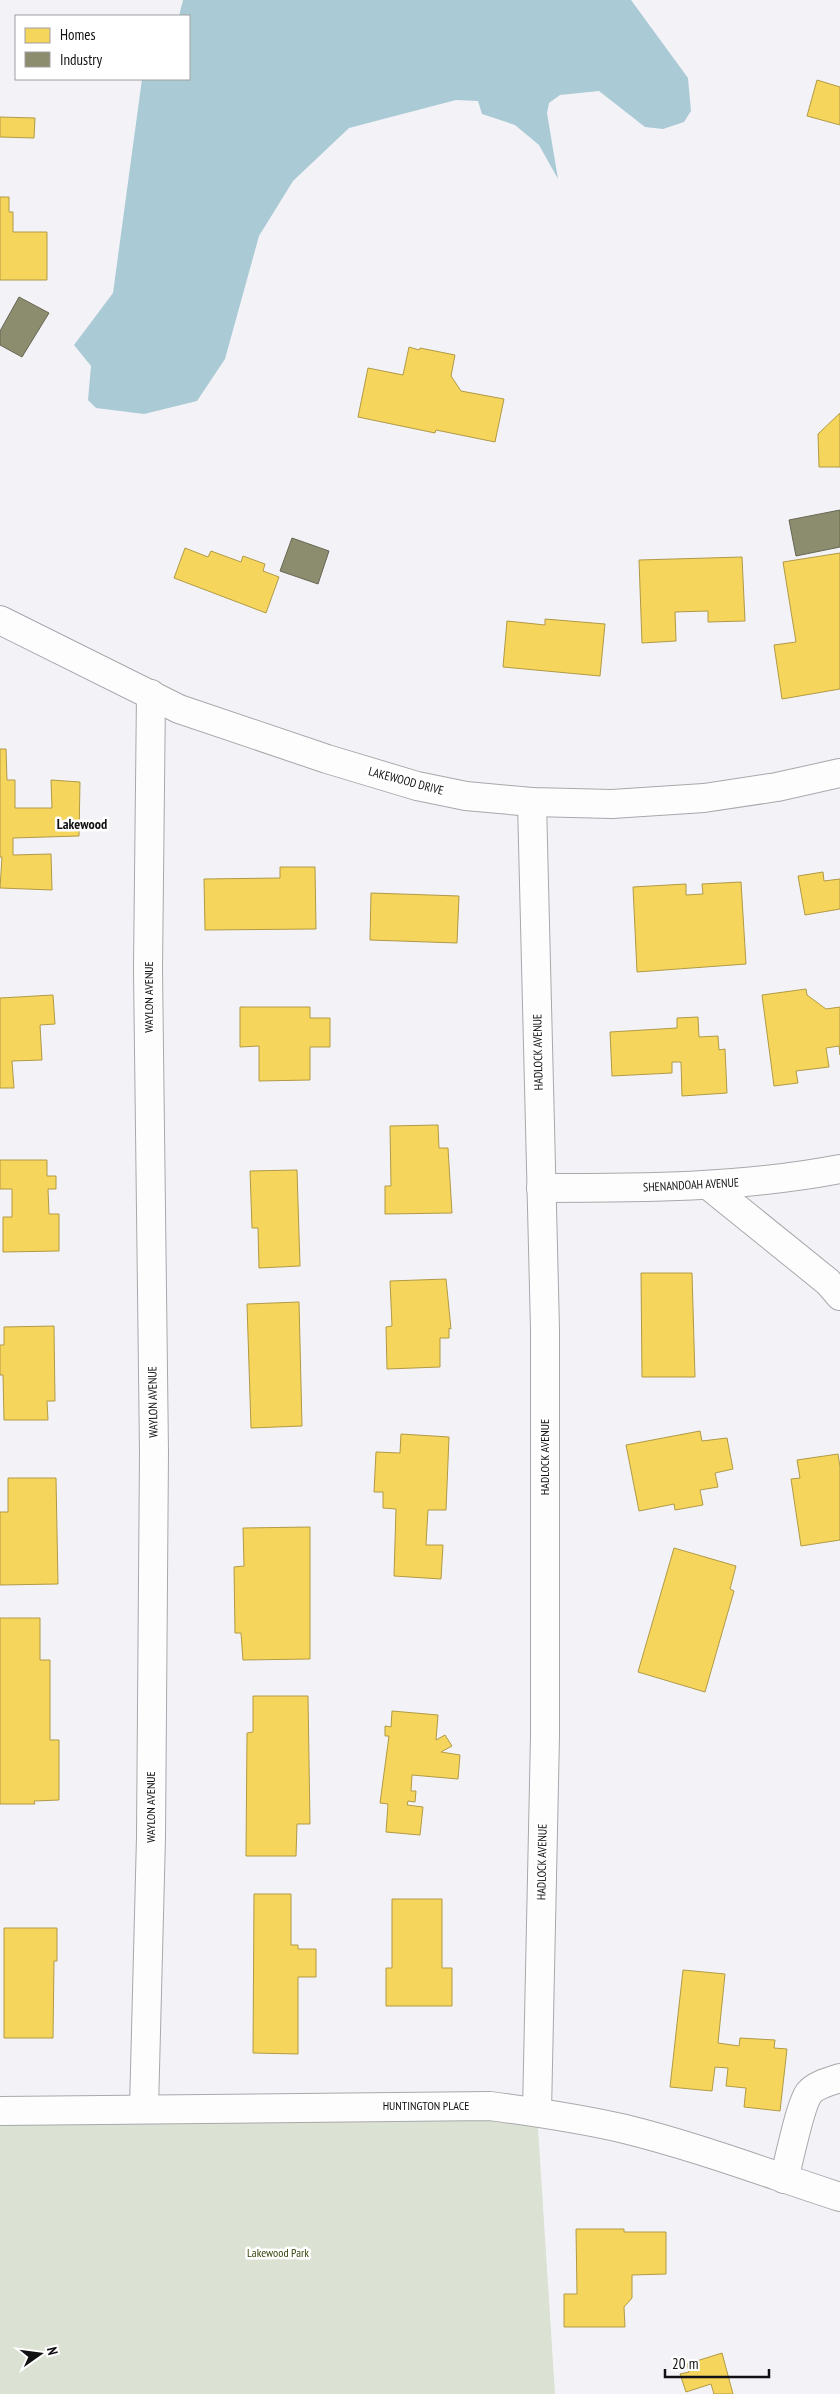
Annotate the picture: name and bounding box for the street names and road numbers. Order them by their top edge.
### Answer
street label: LAKEWOOD DRIVE [367,763,445,798]
street label: WAYLON AVENUE [141,961,156,1033]
street label: HADLOCK AVENUE [529,1014,546,1090]
street label: SHENANDOAH AVENUE [643,1174,739,1195]
street label: WAYLON AVENUE [144,1366,161,1438]
street label: HADLOCK AVENUE [537,1419,552,1495]
street label: WAYLON AVENUE [143,1771,158,1843]
street label: HADLOCK AVENUE [533,1824,550,1900]
street label: HUNTINGTON PLACE [383,2098,469,2113]

